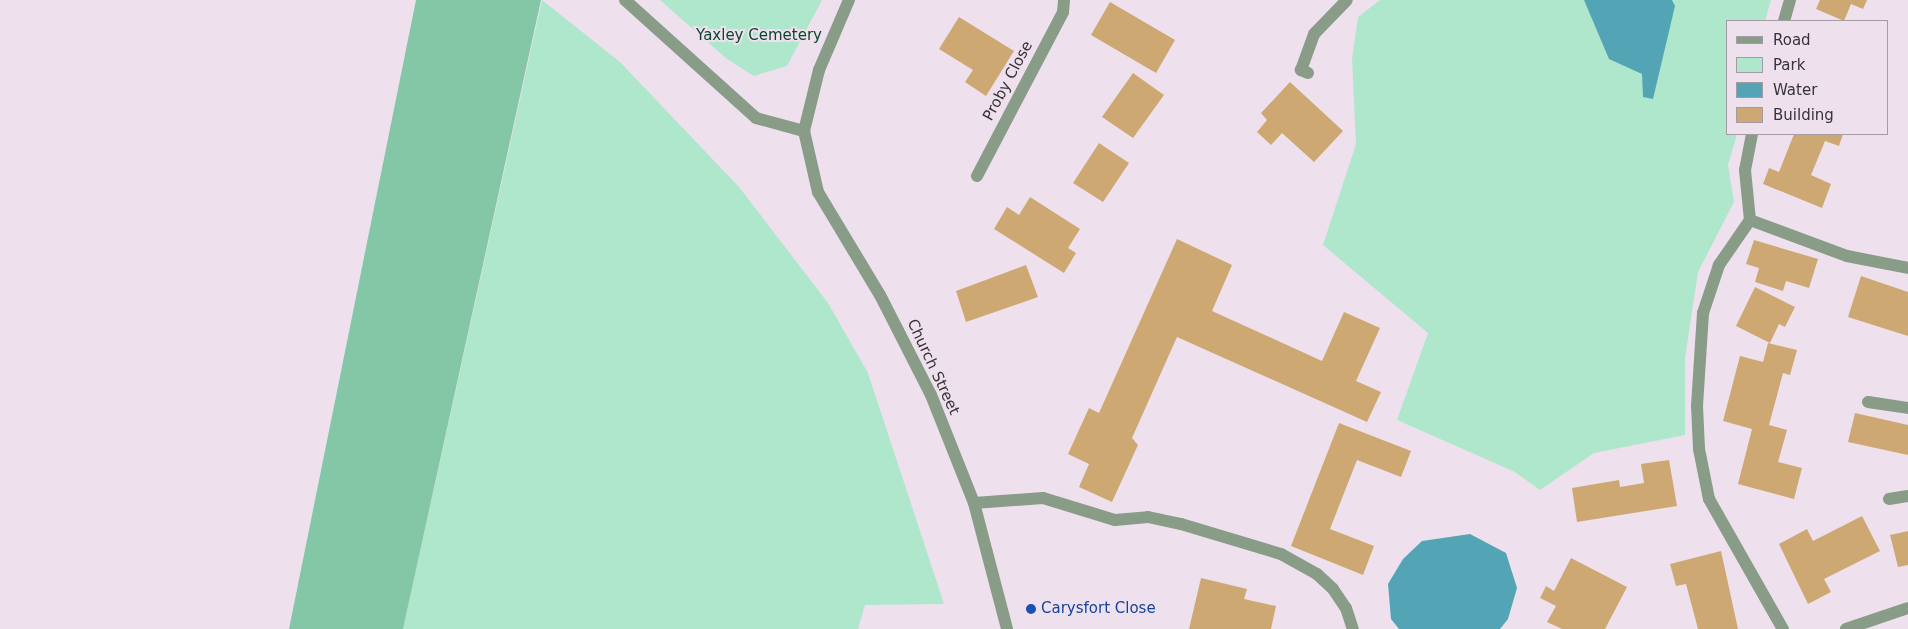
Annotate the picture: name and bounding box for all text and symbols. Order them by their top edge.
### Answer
legend [1726,20,1888,135]
park label: Yaxley Cemetery [696,27,822,45]
text: Road [1773,31,1811,49]
street label: Proby Close [979,38,1037,124]
text: Park [1773,56,1805,74]
text: Water [1773,81,1817,99]
text: Building [1773,106,1834,124]
street label: Church Street [903,316,963,418]
place label: Carysfort Close [1041,600,1156,618]
marker: Carysfort Close [1025,603,1037,615]

